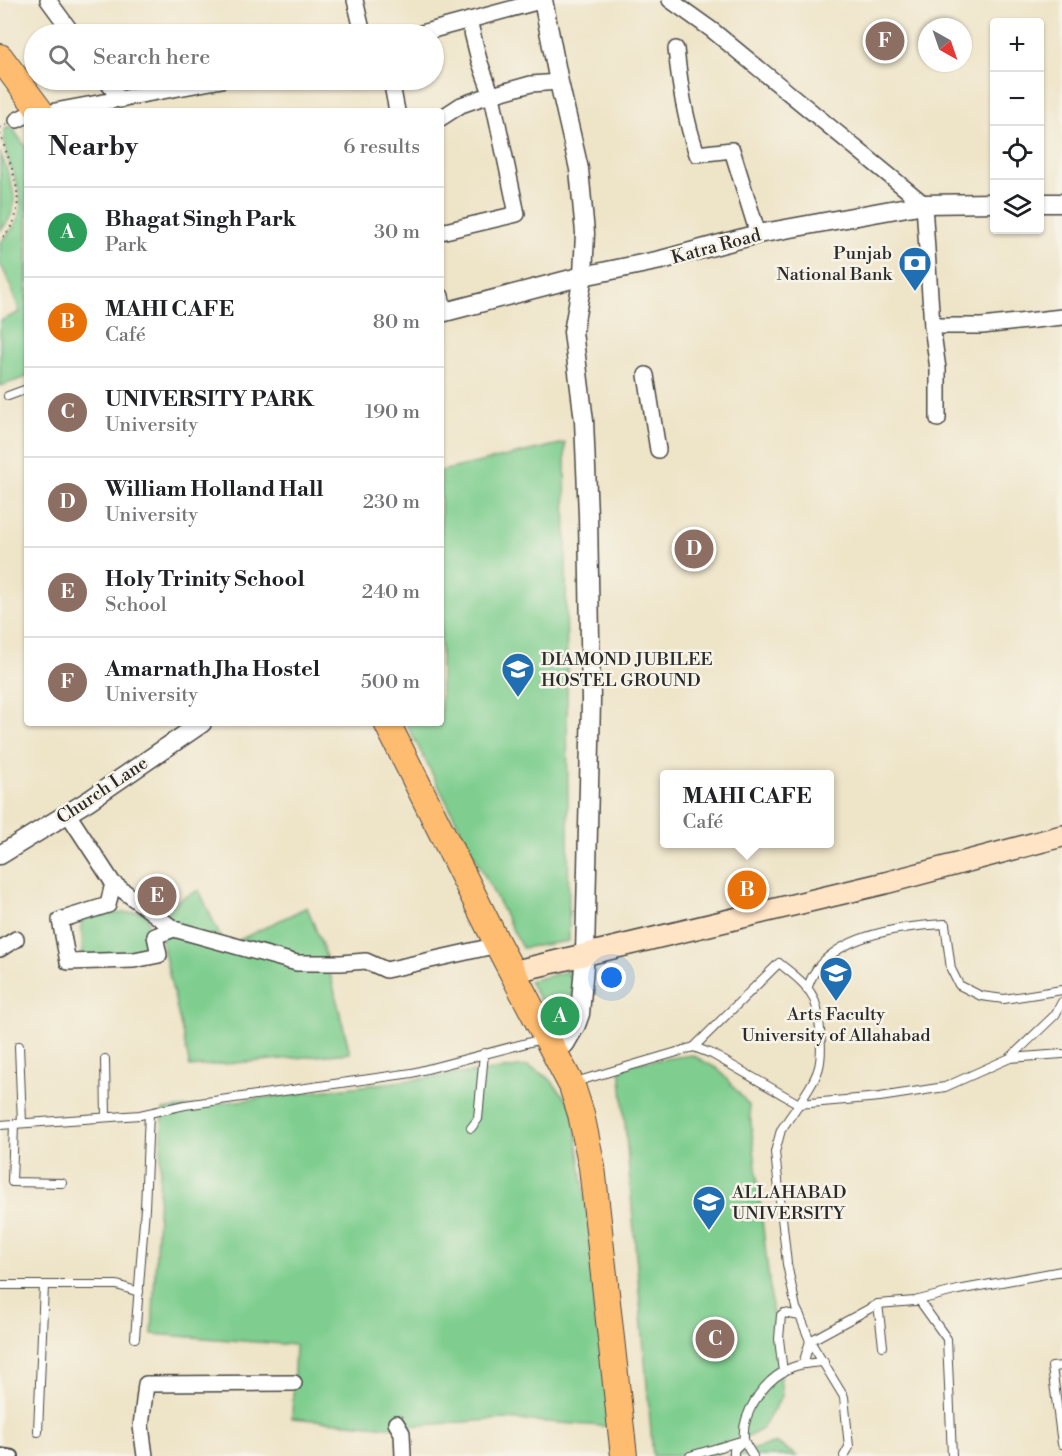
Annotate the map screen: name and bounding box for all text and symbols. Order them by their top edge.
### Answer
pin: F [866,18,904,63]
north arrow [918,18,972,72]
map controls [990,18,1044,234]
button: + [990,18,1044,72]
search box [24,24,444,90]
icon: search [45,41,78,74]
text: Search here [93,44,210,71]
button: − [990,72,1044,126]
button: locate [990,126,1044,180]
text: Nearby [48,131,138,163]
text: 6 results [343,135,420,160]
button: layers [990,180,1044,234]
text: Bhagat Singh Park [105,206,296,233]
text: A [60,220,75,245]
text: 30 m [374,220,420,245]
street label: Katra Road [669,223,764,269]
text: Park [105,233,147,258]
place label: Punjab National Bank [777,242,894,286]
bank icon: Punjab National Bank [897,245,933,292]
text: MAHI CAFE [105,296,234,323]
text: B [60,310,75,335]
text: 80 m [373,310,420,335]
text: Café [105,323,146,348]
text: UNIVERSITY PARK [105,386,314,413]
text: C [60,400,75,425]
text: 190 m [365,400,420,425]
text: University [105,413,198,438]
text: William Holland Hall [105,476,323,503]
text: D [60,490,75,515]
text: 230 m [363,490,420,515]
text: University [105,503,198,528]
pin: D [674,526,714,572]
text: Holy Trinity School [105,566,305,593]
text: E [61,580,74,605]
text: 240 m [362,580,420,605]
text: School [105,593,167,618]
place label: DIAMOND JUBILEE HOSTEL GROUND [541,648,713,692]
school or university icon: DIAMOND JUBILEE HOSTEL GROUND [500,651,536,698]
text: Amarnath Jha Hostel [105,656,320,683]
text: F [60,670,75,695]
text: 500 m [361,670,420,695]
text: University [105,683,198,708]
street label: Church Lane [52,751,152,829]
popup [660,770,834,848]
text: MAHI CAFE [683,783,811,810]
text: Café [683,810,723,835]
pin: B [728,868,766,912]
pin: E [138,874,176,918]
school or university icon: Arts Faculty University of Allahabad [818,955,854,1002]
your location [597,963,626,992]
pin: A [540,994,580,1038]
place label: Arts Faculty University of Allahabad [741,1003,931,1047]
place label: ALLAHABAD UNIVERSITY [731,1181,846,1225]
school or university icon: ALLAHABAD UNIVERSITY [691,1184,727,1231]
pin: C [696,1316,734,1362]

